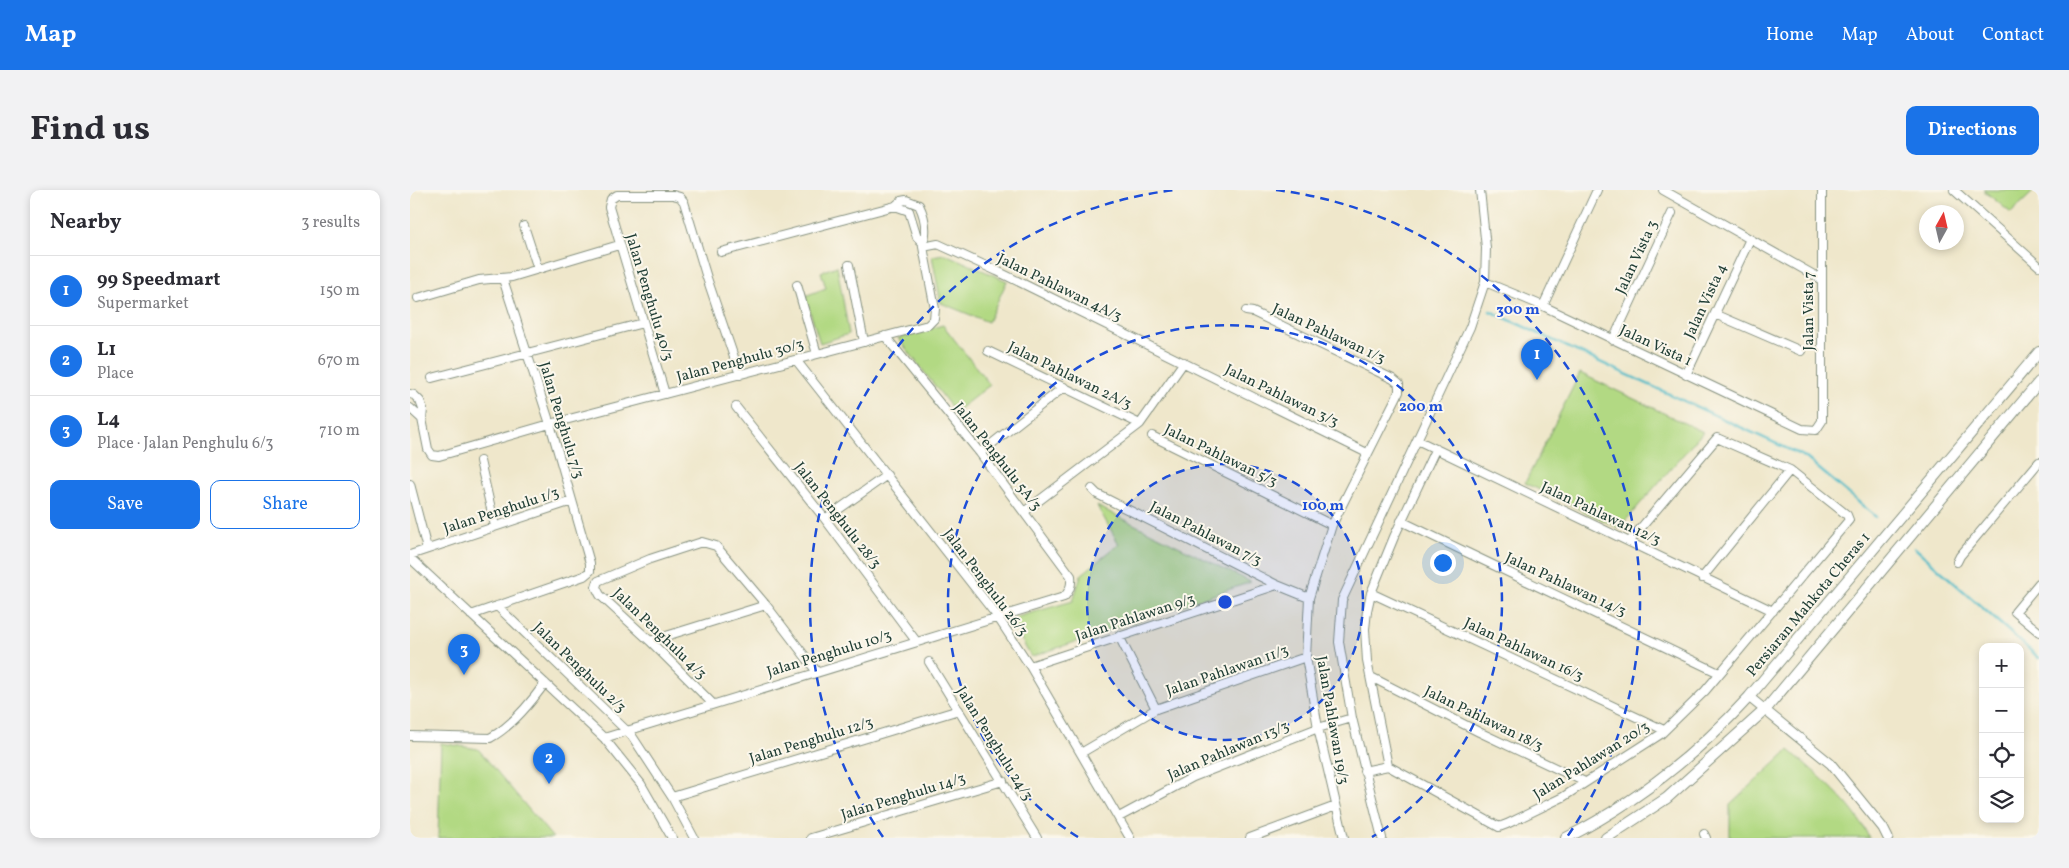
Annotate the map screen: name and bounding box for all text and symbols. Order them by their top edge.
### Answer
text: Map [25,18,76,52]
text: Home [1766,23,1814,48]
text: Map [1842,23,1878,48]
text: About [1906,23,1954,48]
text: Contact [1982,23,2044,48]
text: Find us [30,106,150,154]
button: Directions [1906,106,2039,155]
north arrow [1919,205,1964,250]
text: Nearby [50,208,121,237]
text: 3 results [301,212,360,234]
street label: Jalan Vista 3 [1611,217,1664,298]
street label: Jalan Penghulu 40/3 [619,231,678,364]
street label: Jalan Pahlawan 4A/3 [994,249,1125,328]
street label: Jalan Vista 4 [1680,260,1733,343]
text: 99 Speedmart [97,267,220,293]
street label: Jalan Vista 7 [1799,271,1820,351]
text: 1 [63,280,69,302]
text: 150 m [319,280,360,302]
text: Supermarket [97,293,189,315]
street label: Jalan Pahlawan 1/3 [1268,299,1388,370]
text: 300 m [1496,300,1540,321]
street label: Jalan Vista 1 [1616,320,1695,372]
street label: Jalan Penghulu 30/3 [674,334,806,389]
text: L1 [97,337,116,363]
street label: Jalan Pahlawan 2A/3 [1004,337,1135,415]
pin: 1 [1521,339,1553,380]
text: 2 [62,350,70,372]
text: 670 m [318,350,360,372]
street label: Jalan Penghulu 7/3 [533,359,588,481]
street label: Jalan Pahlawan 3/3 [1221,360,1342,433]
text: Place [97,363,134,385]
text: 200 m [1399,397,1443,418]
street label: Jalan Penghulu 5A/3 [948,398,1046,516]
text: L4 [97,407,120,433]
text: 3 [62,420,70,442]
text: 710 m [319,420,360,442]
street label: Jalan Pahlawan 5/3 [1160,420,1281,493]
text: Place · Jalan Penghulu 6/3 [97,433,274,455]
street label: Jalan Penghulu 28/3 [788,458,885,574]
street label: Jalan Pahlawan 12/3 [1537,477,1664,551]
button: Save [50,480,200,529]
button: Share [210,480,360,529]
street label: Jalan Penghulu 1/3 [441,483,562,540]
text: 100 m [1302,496,1345,517]
street label: Jalan Pahlawan 7/3 [1146,497,1265,572]
street label: Jalan Penghulu 26/3 [937,525,1032,641]
street label: Persiaran Mahkota Cheras 1 [1742,528,1876,682]
street label: Jalan Pahlawan 14/3 [1501,548,1629,623]
your location [1430,550,1456,576]
street label: Jalan Penghulu 4/3 [607,584,711,685]
street label: Jalan Pahlawan 9/3 [1073,589,1198,648]
centre of rings [1216,593,1234,611]
street label: Jalan Pahlawan 16/3 [1460,613,1587,687]
street label: Jalan Penghulu 2/3 [528,618,630,718]
street label: Jalan Penghulu 10/3 [765,625,894,683]
pin: 3 [448,634,480,675]
street label: Jalan Pahlawan 11/3 [1163,641,1292,702]
map controls [1979,643,2024,823]
button: + [1979,643,2024,688]
street label: Jalan Pahlawan 19/3 [1310,654,1353,786]
street label: Jalan Pahlawan 18/3 [1420,681,1546,757]
street label: Jalan Penghulu 24/3 [950,683,1037,805]
button: − [1979,688,2024,733]
street label: Jalan Penghulu 12/3 [747,713,876,770]
street label: Jalan Pahlawan 13/3 [1165,716,1293,786]
street label: Jalan Pahlawan 20/3 [1530,717,1654,806]
button: locate [1979,733,2024,778]
pin: 2 [533,743,565,784]
street label: Jalan Penghulu 14/3 [839,768,968,826]
button: layers [1979,778,2024,823]

